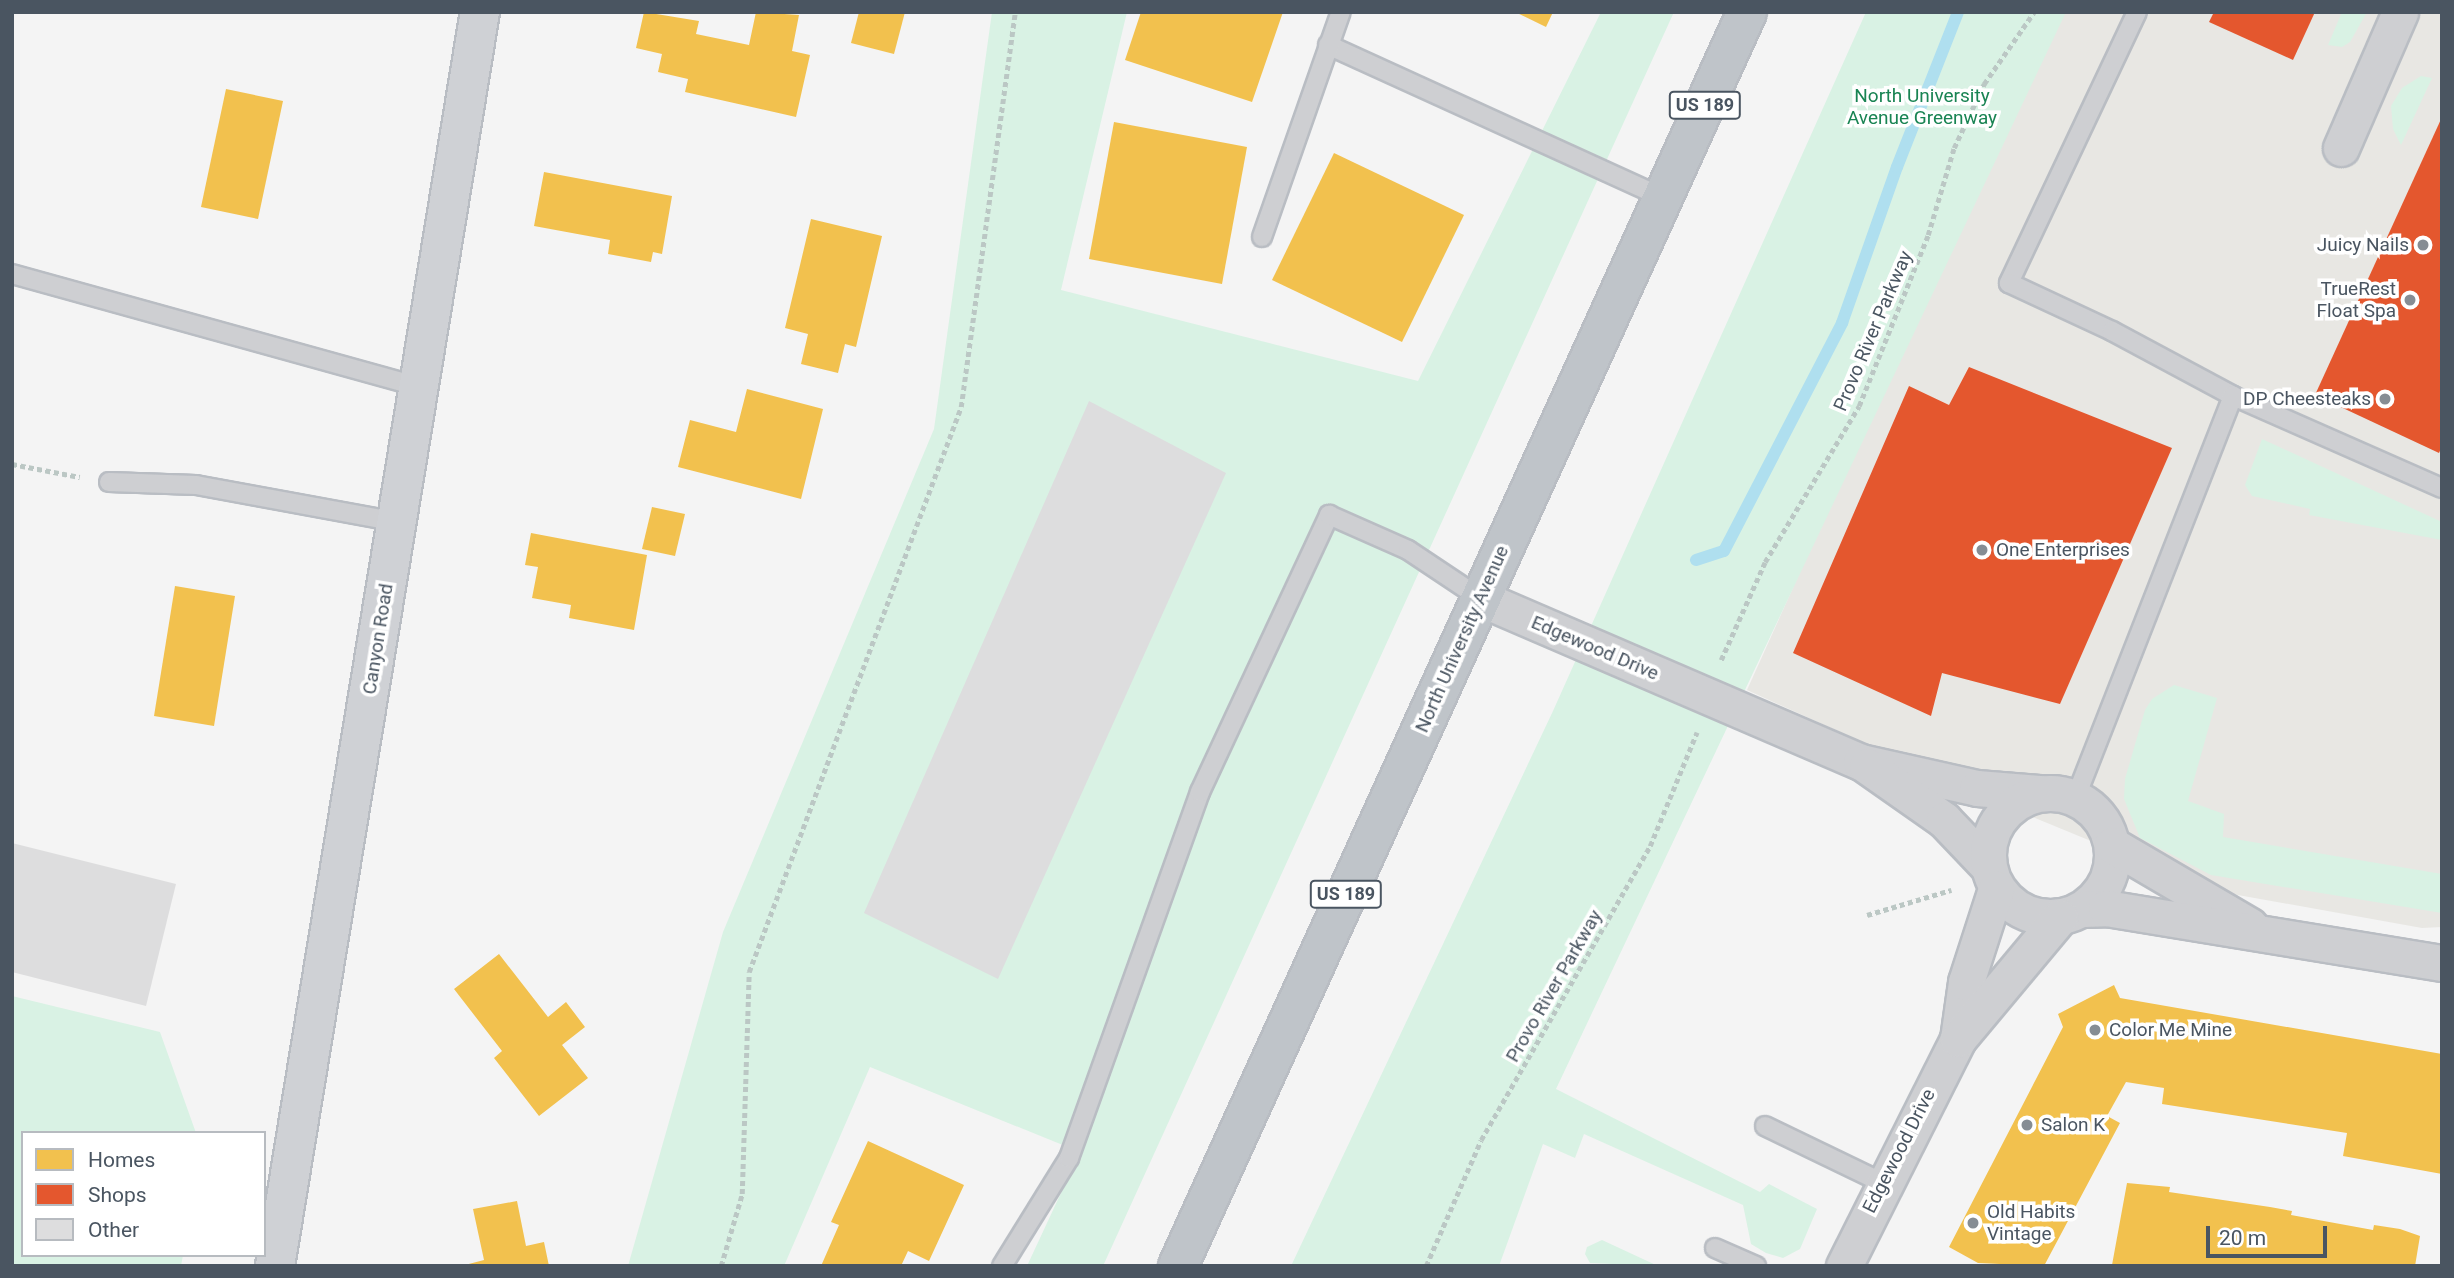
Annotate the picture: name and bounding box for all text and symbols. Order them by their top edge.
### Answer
park label: North University Avenue Greenway [1847,85,1997,129]
road number: US 189 [1668,90,1742,120]
place label: Juicy Nails [2317,234,2409,256]
marker: Juicy Nails [2415,237,2431,253]
street label: Provo River Parkway [1829,247,1917,415]
place label: TrueRest Float Spa [2316,278,2396,322]
marker: TrueRest Float Spa [2402,292,2418,308]
place label: DP Cheesteaks [2243,388,2371,410]
marker: DP Cheesteaks [2377,391,2393,407]
place label: One Enterprises [1996,539,2130,561]
street label: North University Avenue [1410,542,1514,736]
marker: One Enterprises [1974,542,1990,558]
street label: Canyon Road [358,582,398,696]
street label: Edgewood Drive [1528,611,1662,685]
road number: US 189 [1309,880,1383,908]
street label: Provo River Parkway [1501,906,1607,1066]
place label: Color Me Mine [2109,1019,2232,1041]
marker: Color Me Mine [2087,1022,2103,1038]
street label: Edgewood Drive [1858,1085,1940,1217]
place label: Salon K [2041,1114,2105,1136]
marker: Salon K [2019,1117,2035,1133]
legend [21,1131,266,1257]
text: Homes [88,1148,155,1172]
text: Shops [88,1183,147,1207]
place label: Old Habits Vintage [1987,1201,2075,1245]
scale bar [2209,1212,2330,1256]
marker: Old Habits Vintage [1965,1215,1981,1231]
text: Other [88,1218,139,1242]
text: 20 m [2219,1226,2266,1250]

